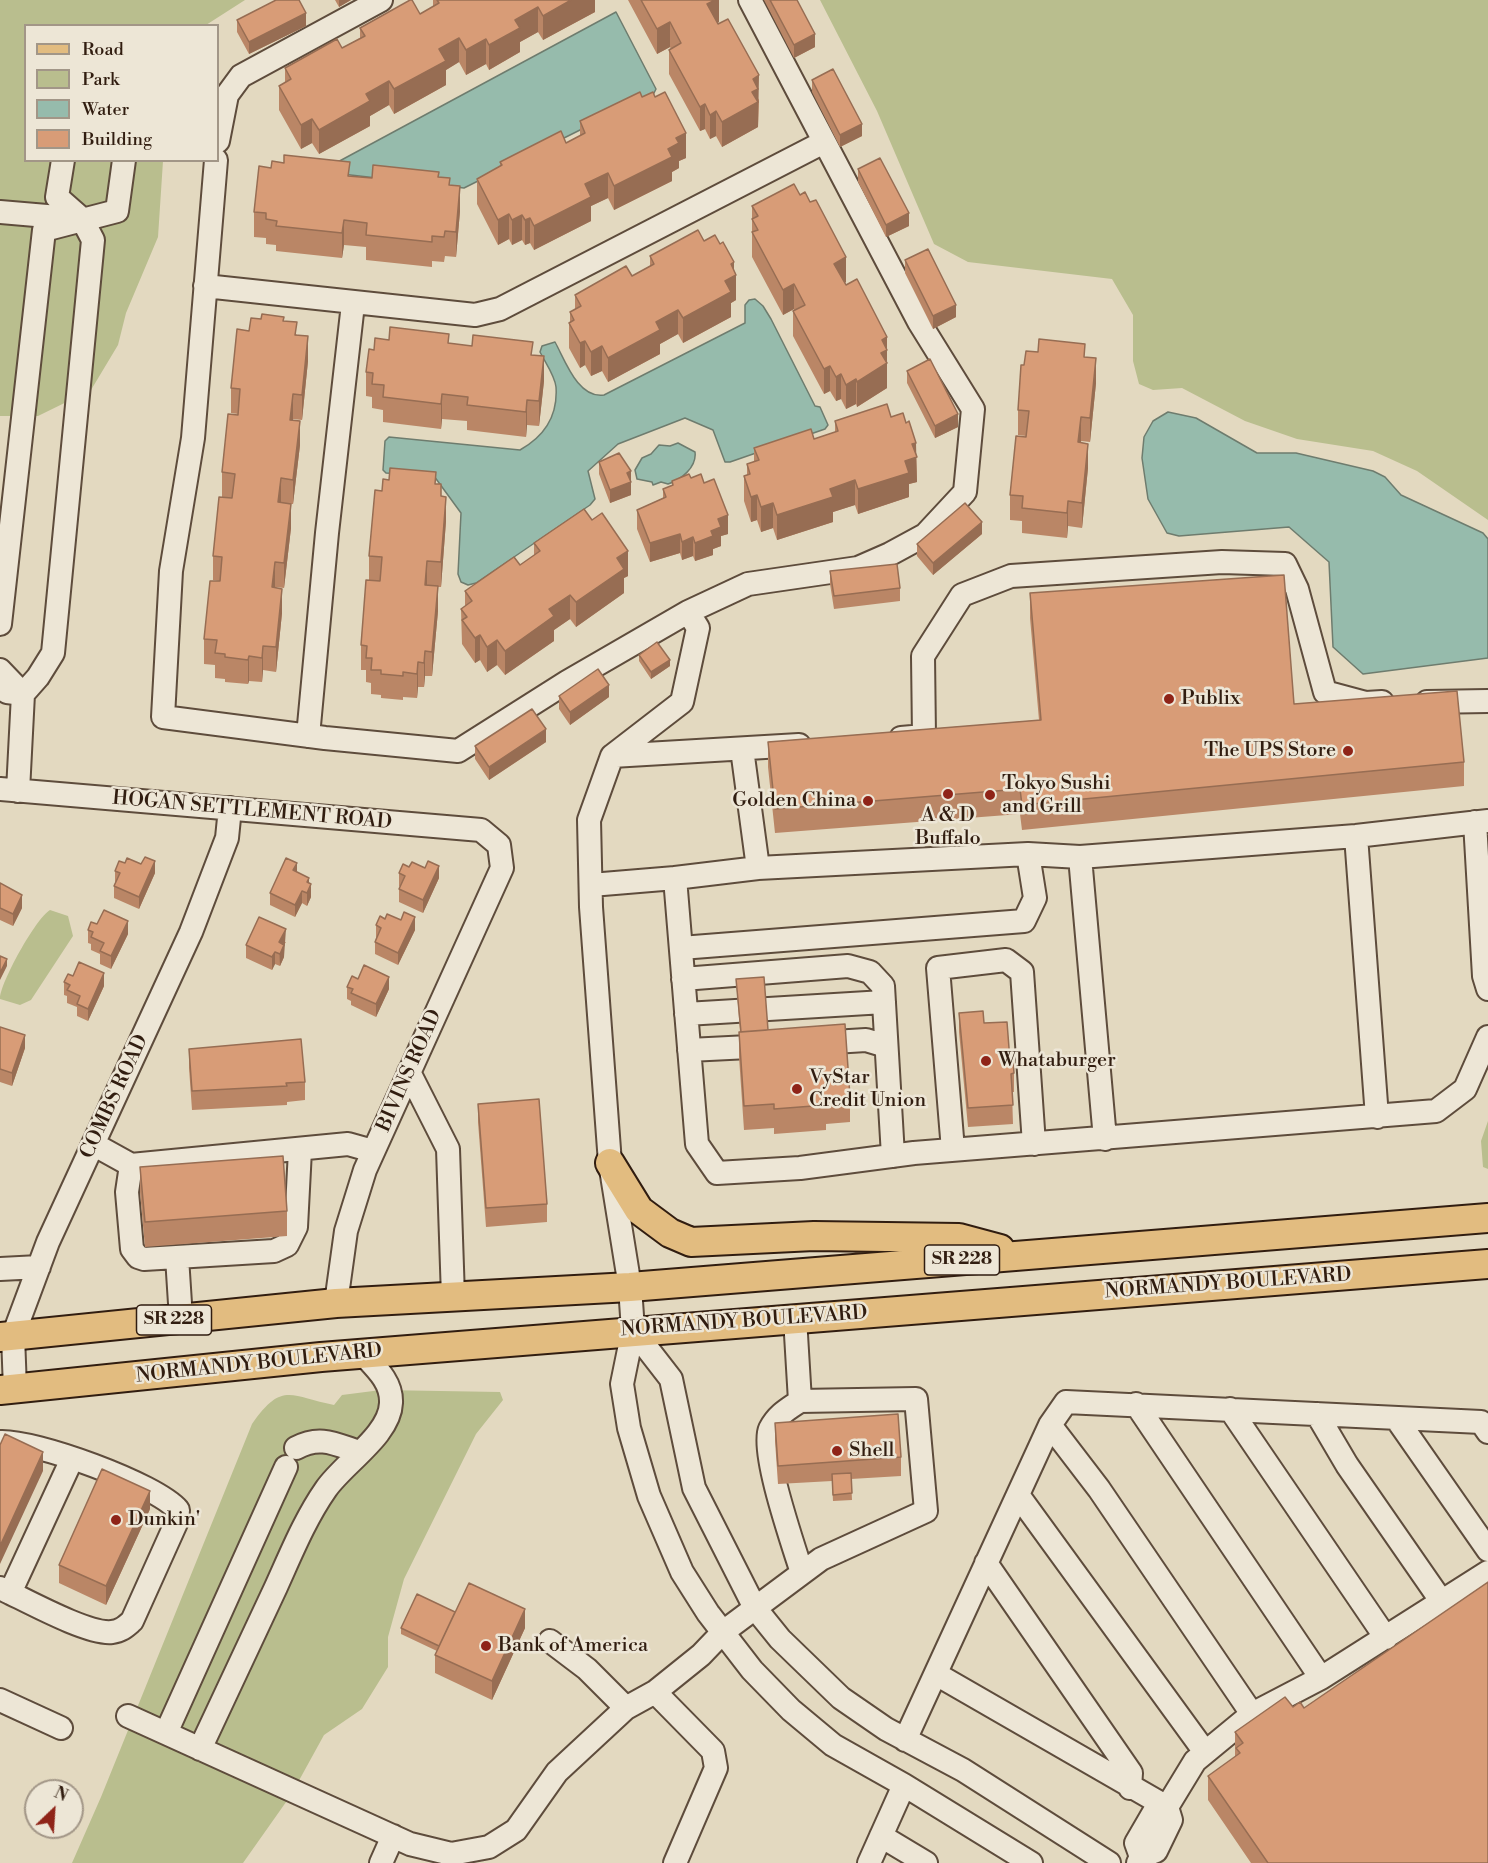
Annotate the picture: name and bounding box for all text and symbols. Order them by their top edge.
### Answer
legend [24,24,219,162]
text: Road [82,38,124,61]
text: Park [82,68,119,91]
text: Water [82,98,129,121]
text: Building [82,128,152,151]
place label: Publix [1181,687,1240,711]
marker: Publix [1162,692,1176,706]
place label: The UPS Store [1204,739,1336,763]
marker: The UPS Store [1341,744,1355,758]
place label: Tokyo Sushi and Grill [1002,772,1111,819]
street label: HOGAN SETTLEMENT ROAD [111,787,393,835]
marker: A & D Buffalo [941,787,955,801]
marker: Tokyo Sushi and Grill [983,788,997,802]
place label: Golden China [732,789,856,813]
marker: Golden China [861,794,875,808]
place label: A & D Buffalo [915,804,981,851]
street label: BIVINS ROAD [372,1006,448,1136]
street label: COMBS ROAD [76,1031,154,1163]
place label: Whataburger [998,1049,1116,1073]
marker: Whataburger [979,1054,993,1068]
place label: VyStar Credit Union [809,1066,926,1113]
marker: VyStar Credit Union [790,1082,804,1096]
road number: SR 228 [924,1245,1000,1275]
street label: NORMANDY BOULEVARD [1104,1263,1352,1305]
street label: NORMANDY BOULEVARD [620,1301,868,1343]
road number: SR 228 [136,1305,212,1335]
street label: NORMANDY BOULEVARD [135,1339,383,1389]
place label: Shell [849,1439,894,1463]
marker: Shell [830,1444,844,1458]
place label: Dunkin' [128,1508,200,1532]
marker: Dunkin' [109,1513,123,1527]
place label: Bank of America [498,1634,648,1658]
marker: Bank of America [479,1639,493,1653]
north arrow [24,1779,84,1839]
text: N [51,1783,71,1806]

